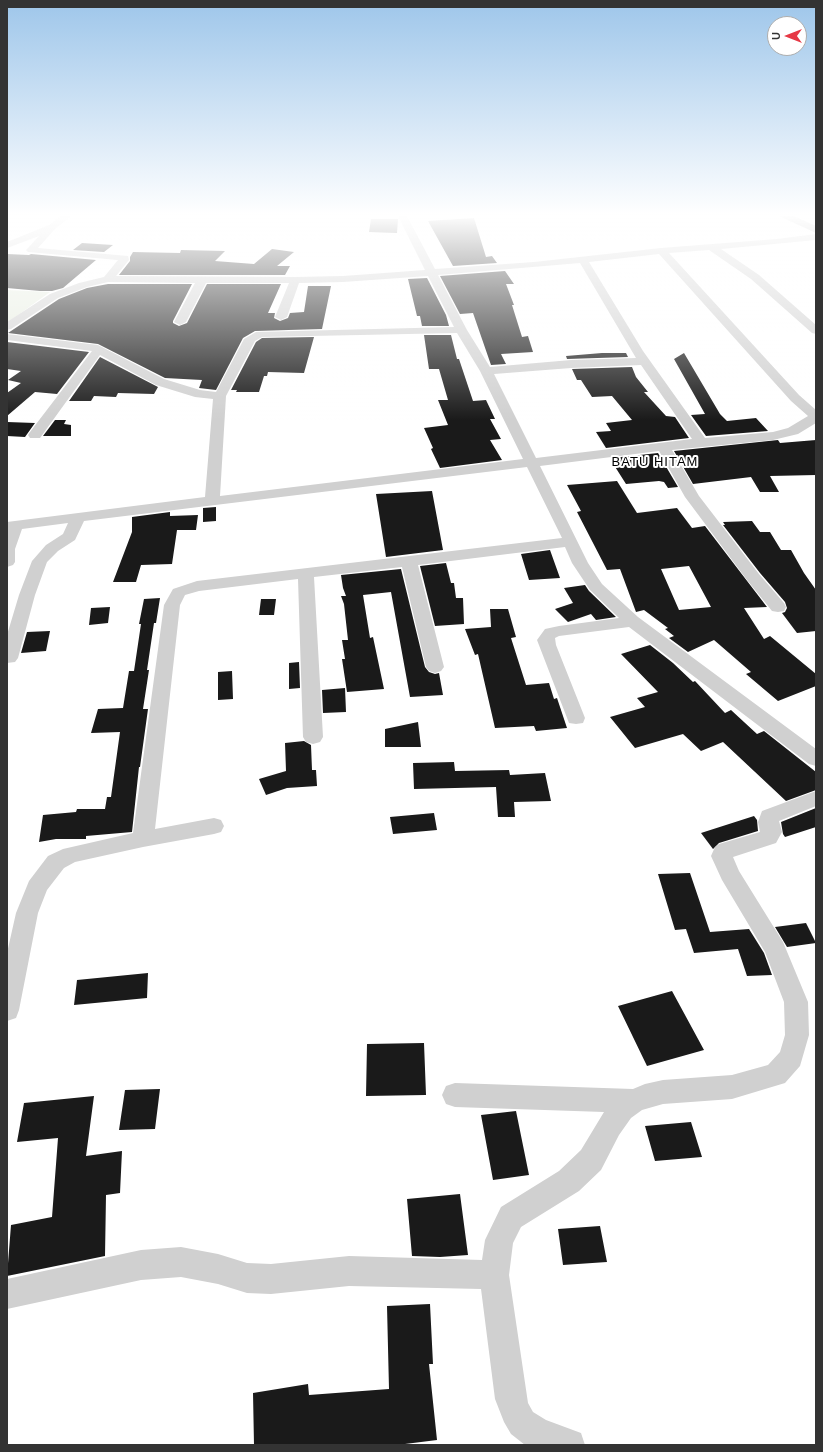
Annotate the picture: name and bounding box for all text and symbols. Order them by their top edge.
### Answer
north arrow [767,16,807,56]
text: U [770,32,782,40]
district label: BATU HITAM [612,454,698,470]

